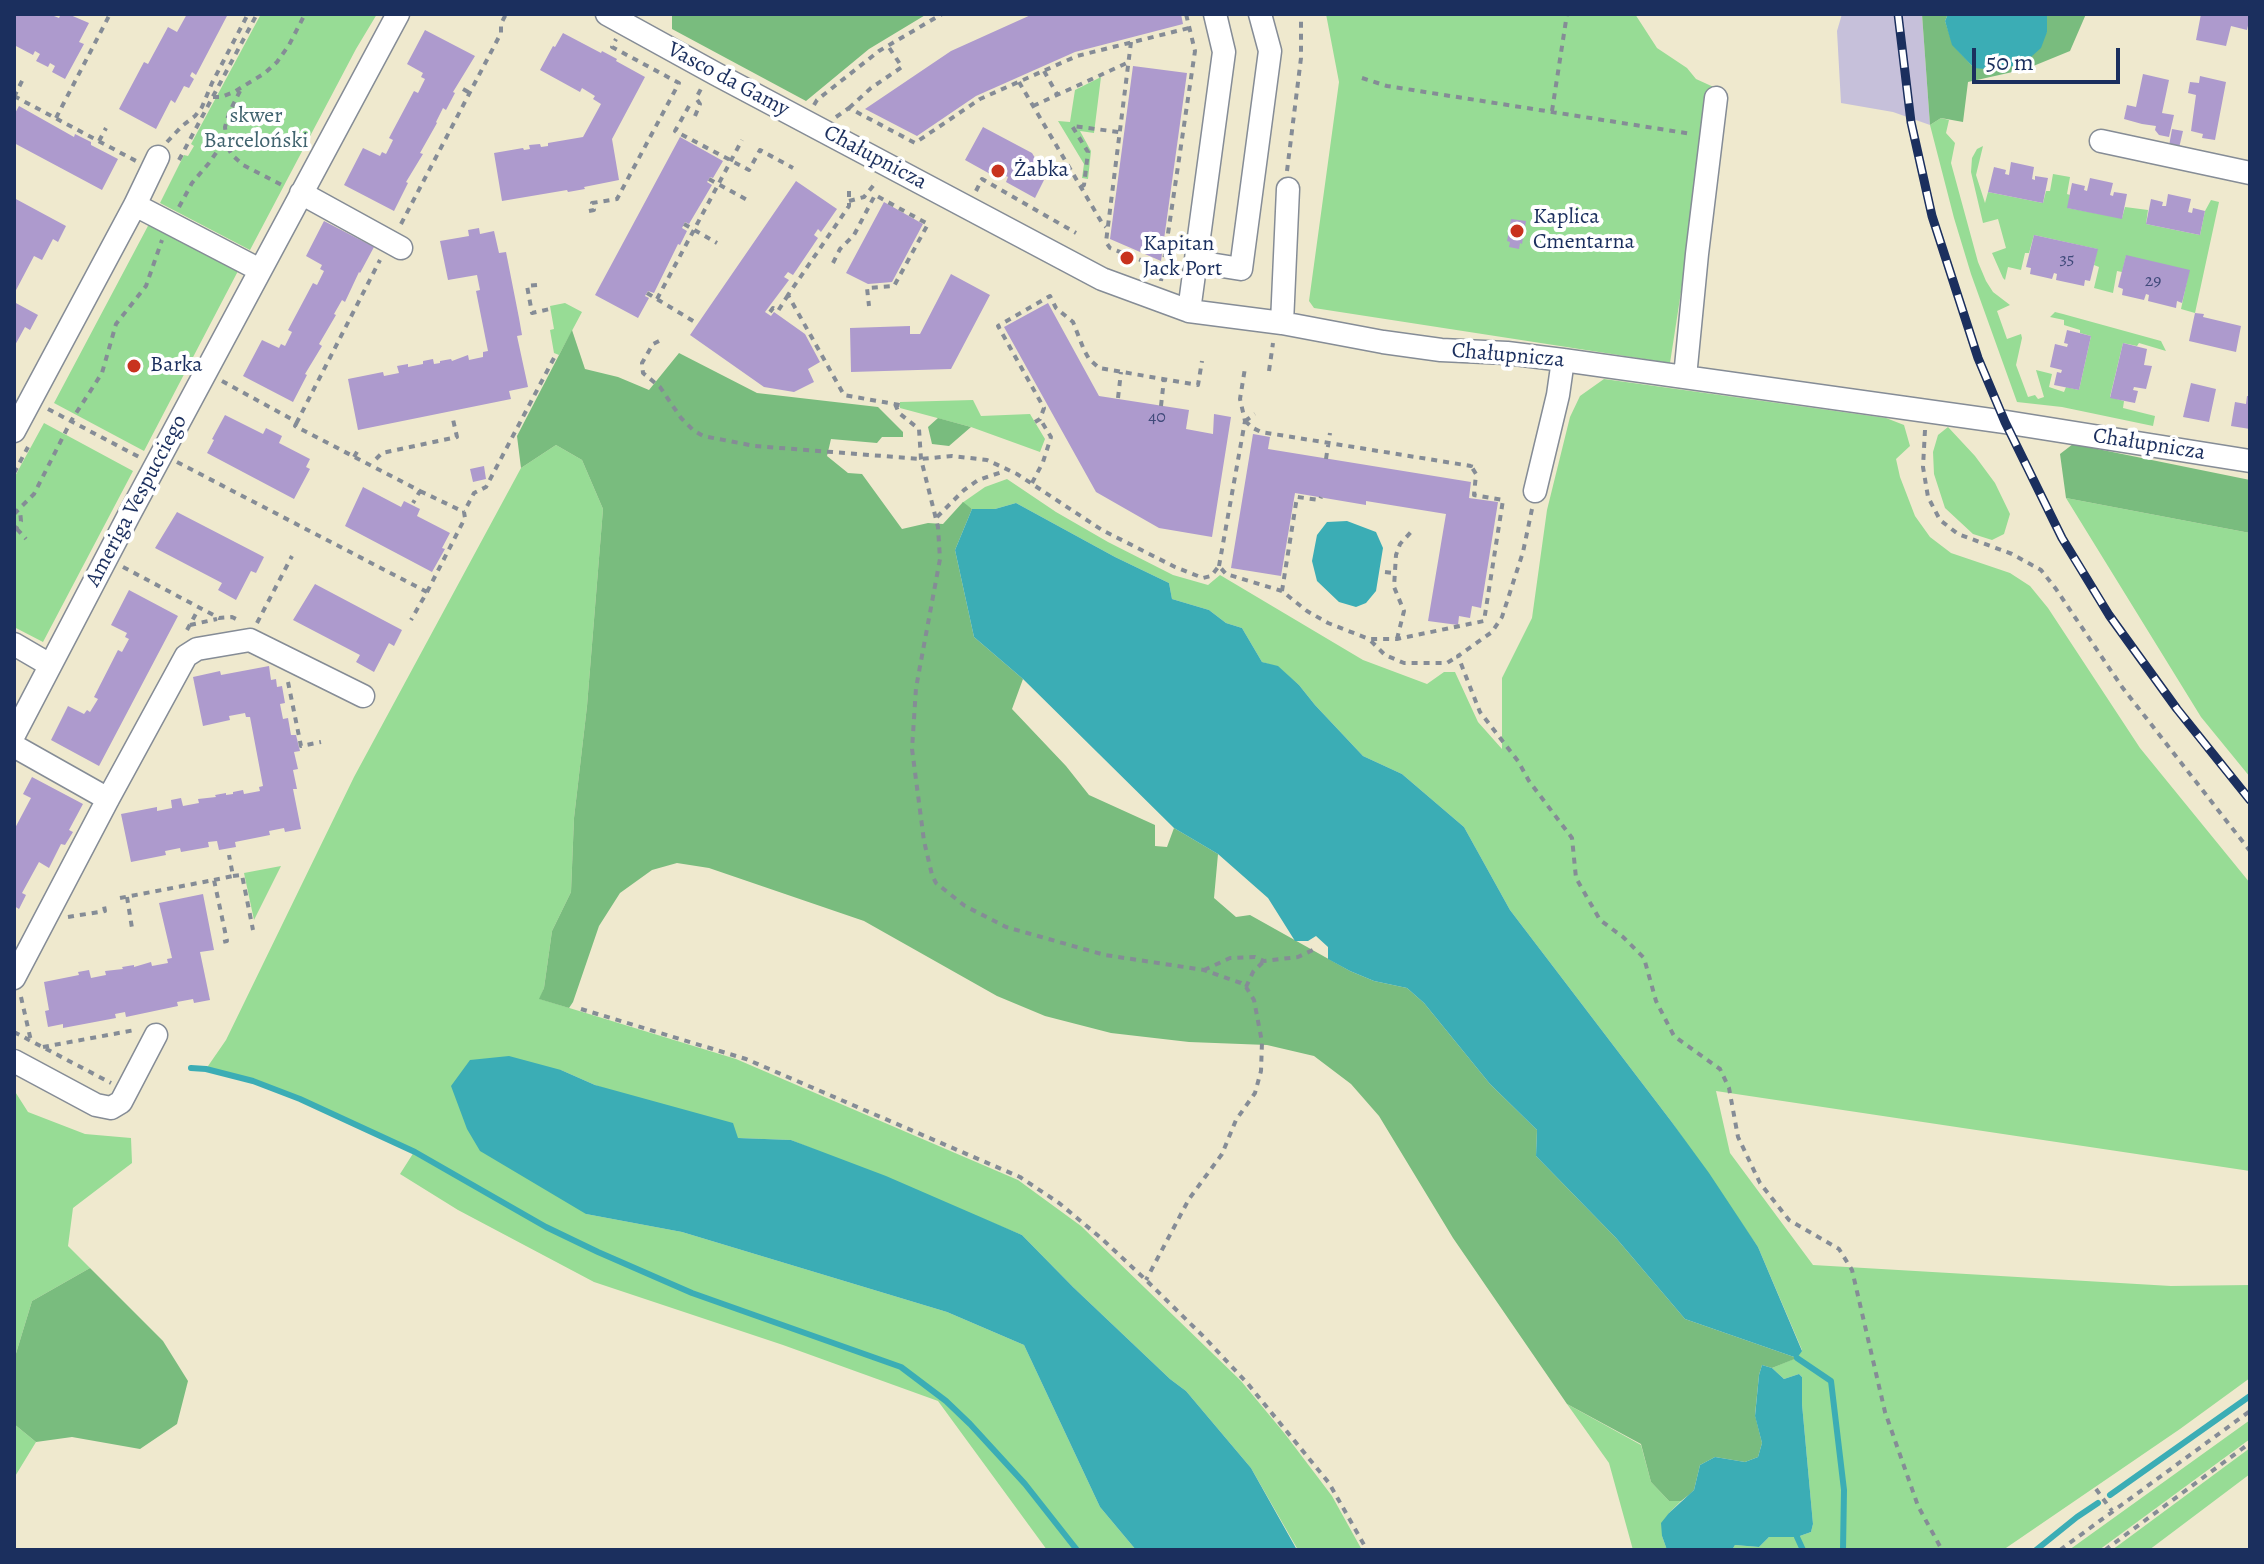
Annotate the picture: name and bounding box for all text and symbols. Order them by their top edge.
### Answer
scale bar [1976,32,2124,82]
street label: Vasco da Gamy [663,37,793,123]
text: 50 m [1986,46,2034,78]
park label: skwer Barceloński [203,104,309,156]
street label: Chałupnicza [819,120,931,196]
place label: Żabka [1014,158,1069,184]
marker: Żabka [989,162,1007,180]
place label: Kaplica Cmentarna [1533,205,1635,256]
marker: Kaplica Cmentarna [1508,222,1526,240]
place label: Kapitan Jack Port [1143,232,1222,284]
marker: Kapitan Jack Port [1118,249,1136,267]
house number: 35 [2059,249,2075,271]
house number: 29 [2145,271,2161,293]
street label: Chałupnicza [1450,338,1566,374]
place label: Barka [150,353,203,379]
marker: Barka [125,357,143,375]
house number: 40 [1148,407,1166,429]
street label: Ameriga Vespucciego [81,411,193,591]
street label: Chałupnicza [2091,423,2207,467]

